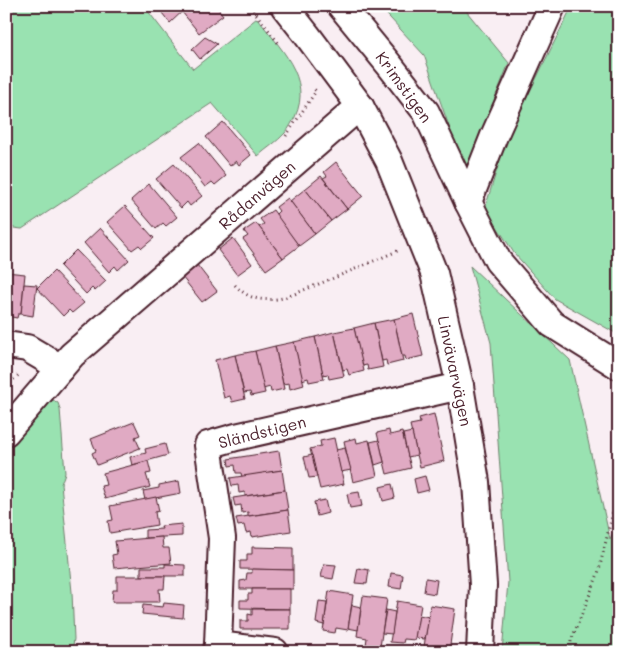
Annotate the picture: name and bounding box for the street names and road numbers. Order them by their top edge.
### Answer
street label: Krimstigen [371,47,437,127]
street label: Rådanvägen [214,156,299,234]
street label: Linvävarvägen [434,314,477,428]
street label: Sländstigen [216,410,308,453]

